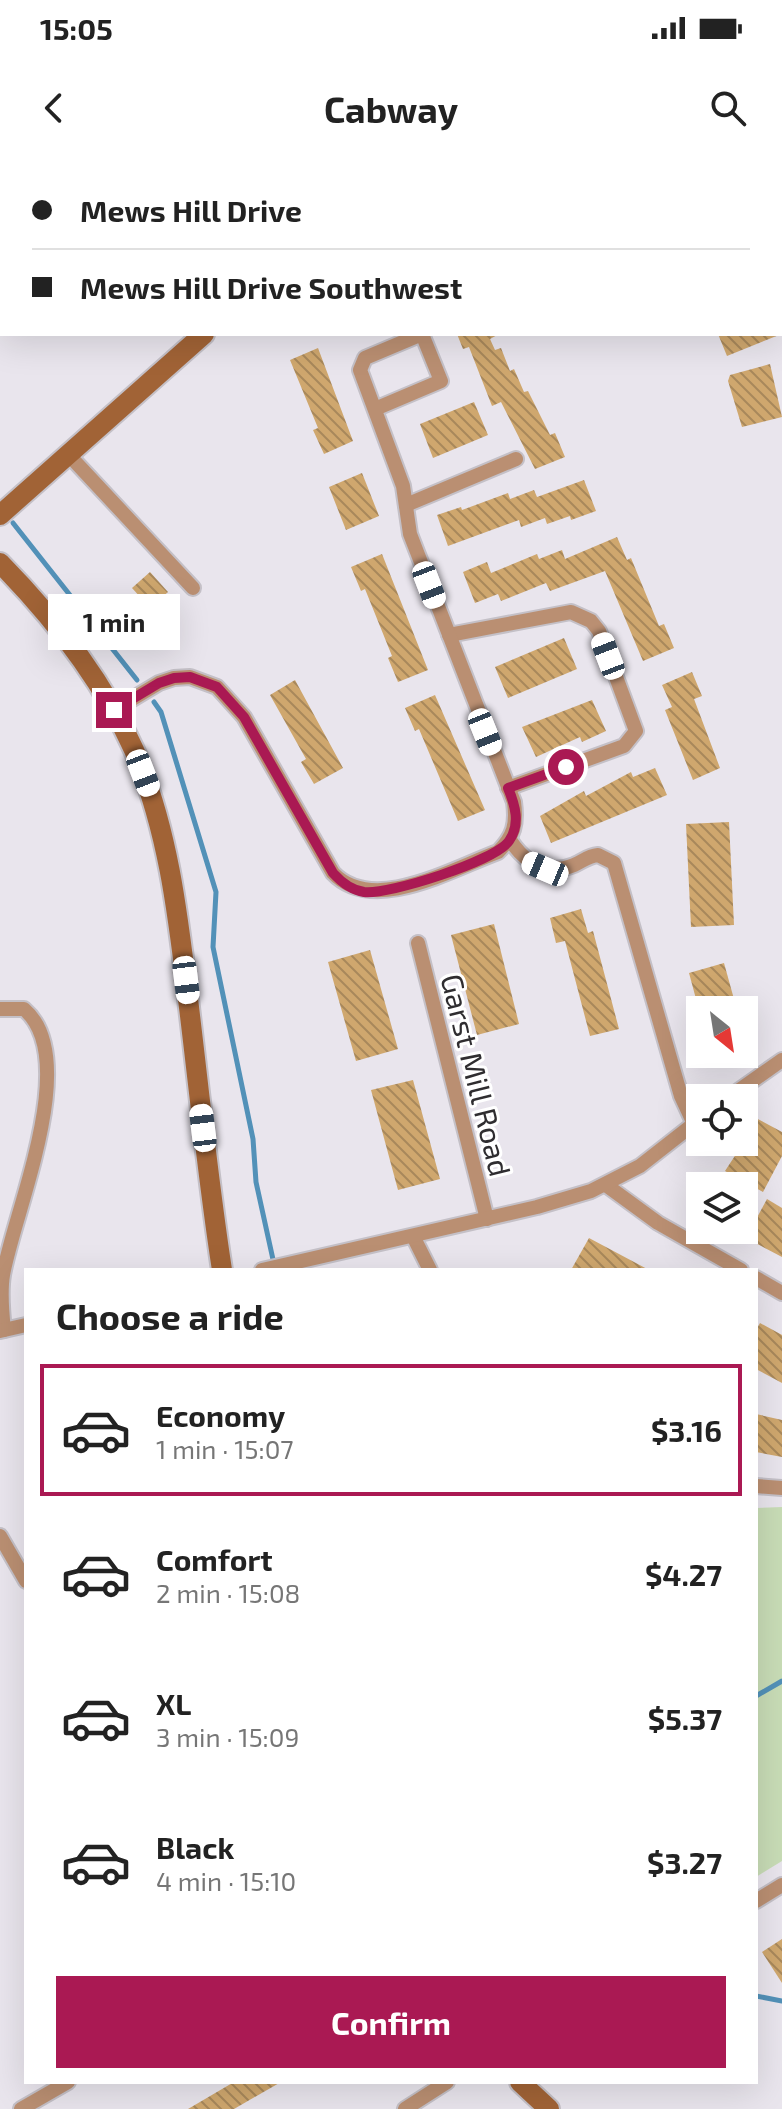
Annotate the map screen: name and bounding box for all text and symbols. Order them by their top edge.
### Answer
text: 15:05 [40,10,113,46]
icon: back [32,86,76,130]
icon: search [706,86,750,130]
text: Cabway [324,87,458,130]
text: Mews Hill Drive [80,192,302,228]
text: Mews Hill Drive Southwest [80,269,462,305]
car [409,558,449,612]
callout: 1 min [48,594,180,650]
text: 1 min [83,606,145,637]
car [588,629,628,683]
route end [96,692,132,728]
car [465,705,505,759]
car [123,746,163,800]
route start [548,749,584,785]
car [518,849,572,889]
car [171,955,201,1005]
street label: Garst Mill Road [434,970,520,1180]
north arrow [686,996,758,1068]
map controls [686,996,758,1244]
button: locate [686,1084,758,1156]
car [188,1103,218,1153]
button: layers [686,1172,758,1244]
text: Choose a ride [56,1294,284,1337]
icon: car [60,1394,132,1466]
text: Economy [156,1397,285,1433]
text: $3.16 [651,1412,722,1448]
text: 1 min · 15:07 [156,1433,294,1464]
icon: car [60,1538,132,1610]
text: Comfort [156,1541,273,1577]
text: $4.27 [645,1556,722,1592]
text: 2 min · 15:08 [156,1577,300,1608]
icon: car [60,1682,132,1754]
text: XL [156,1685,191,1721]
text: $5.37 [648,1700,722,1736]
text: 3 min · 15:09 [156,1721,299,1752]
icon: car [60,1826,132,1898]
text: Black [156,1829,234,1865]
text: $3.27 [647,1844,722,1880]
text: 4 min · 15:10 [156,1865,296,1896]
button: Confirm [56,1976,726,2068]

